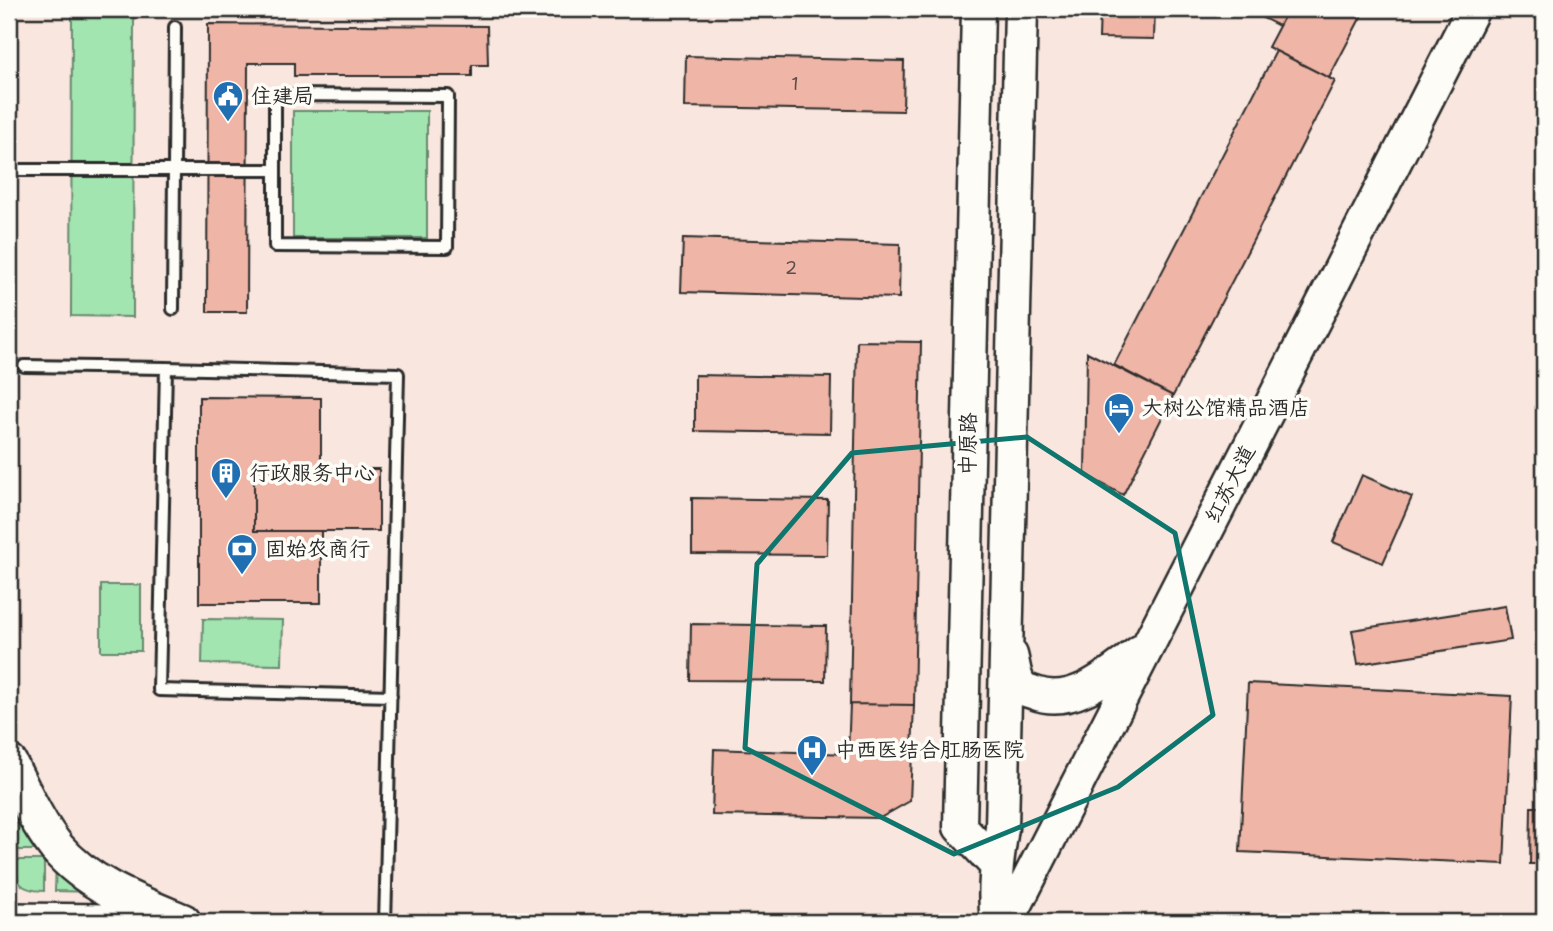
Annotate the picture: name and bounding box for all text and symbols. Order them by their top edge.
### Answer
house number: 1 [791,72,799,96]
public building icon: 住建局 [211,79,245,123]
place label: 住建局 [251,82,314,110]
house number: 2 [785,256,797,280]
hotel icon: 大树公馆精品酒店 [1102,391,1136,435]
place label: 大树公馆精品酒店 [1142,394,1310,422]
street label: 中原路 [953,412,983,476]
street label: 红苏大道 [1198,440,1262,528]
building icon: 行政服务中心 [209,456,243,500]
place label: 行政服务中心 [249,459,375,487]
bank icon: 固始农商行 [225,532,259,576]
place label: 固始农商行 [265,535,370,563]
hospital icon: 中西医结合肛肠医院 [795,733,829,777]
place label: 中西医结合肛肠医院 [835,736,1024,764]

